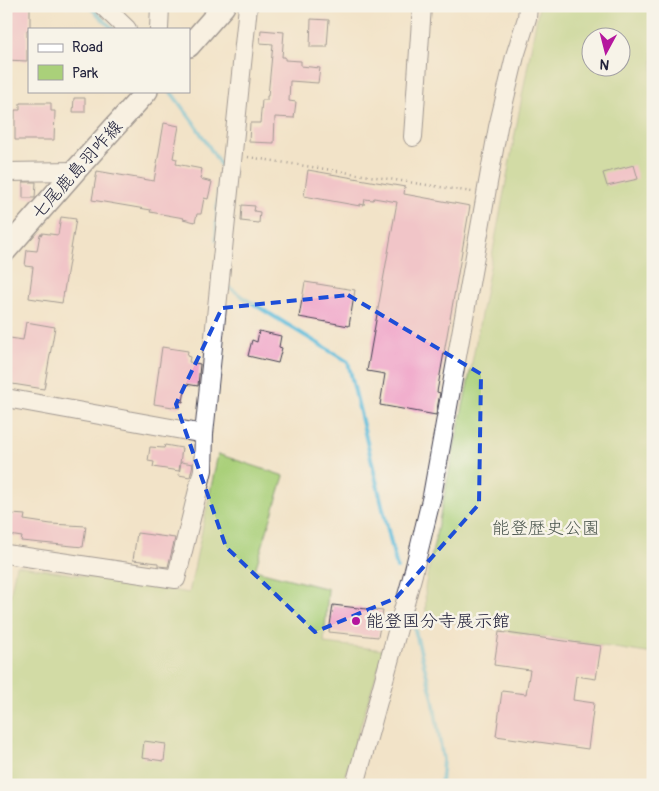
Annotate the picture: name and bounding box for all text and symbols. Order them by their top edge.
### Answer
legend [28,28,190,92]
north arrow [582,28,632,78]
text: Road [72,38,103,57]
text: N [599,55,610,73]
text: Park [72,64,99,83]
street label: 七尾鹿島羽咋線 [26,115,128,225]
park label: 能登歴史公園 [492,517,600,540]
place label: 能登国分寺展示館 [366,610,510,633]
marker: 能登国分寺展示館 [350,615,362,627]

